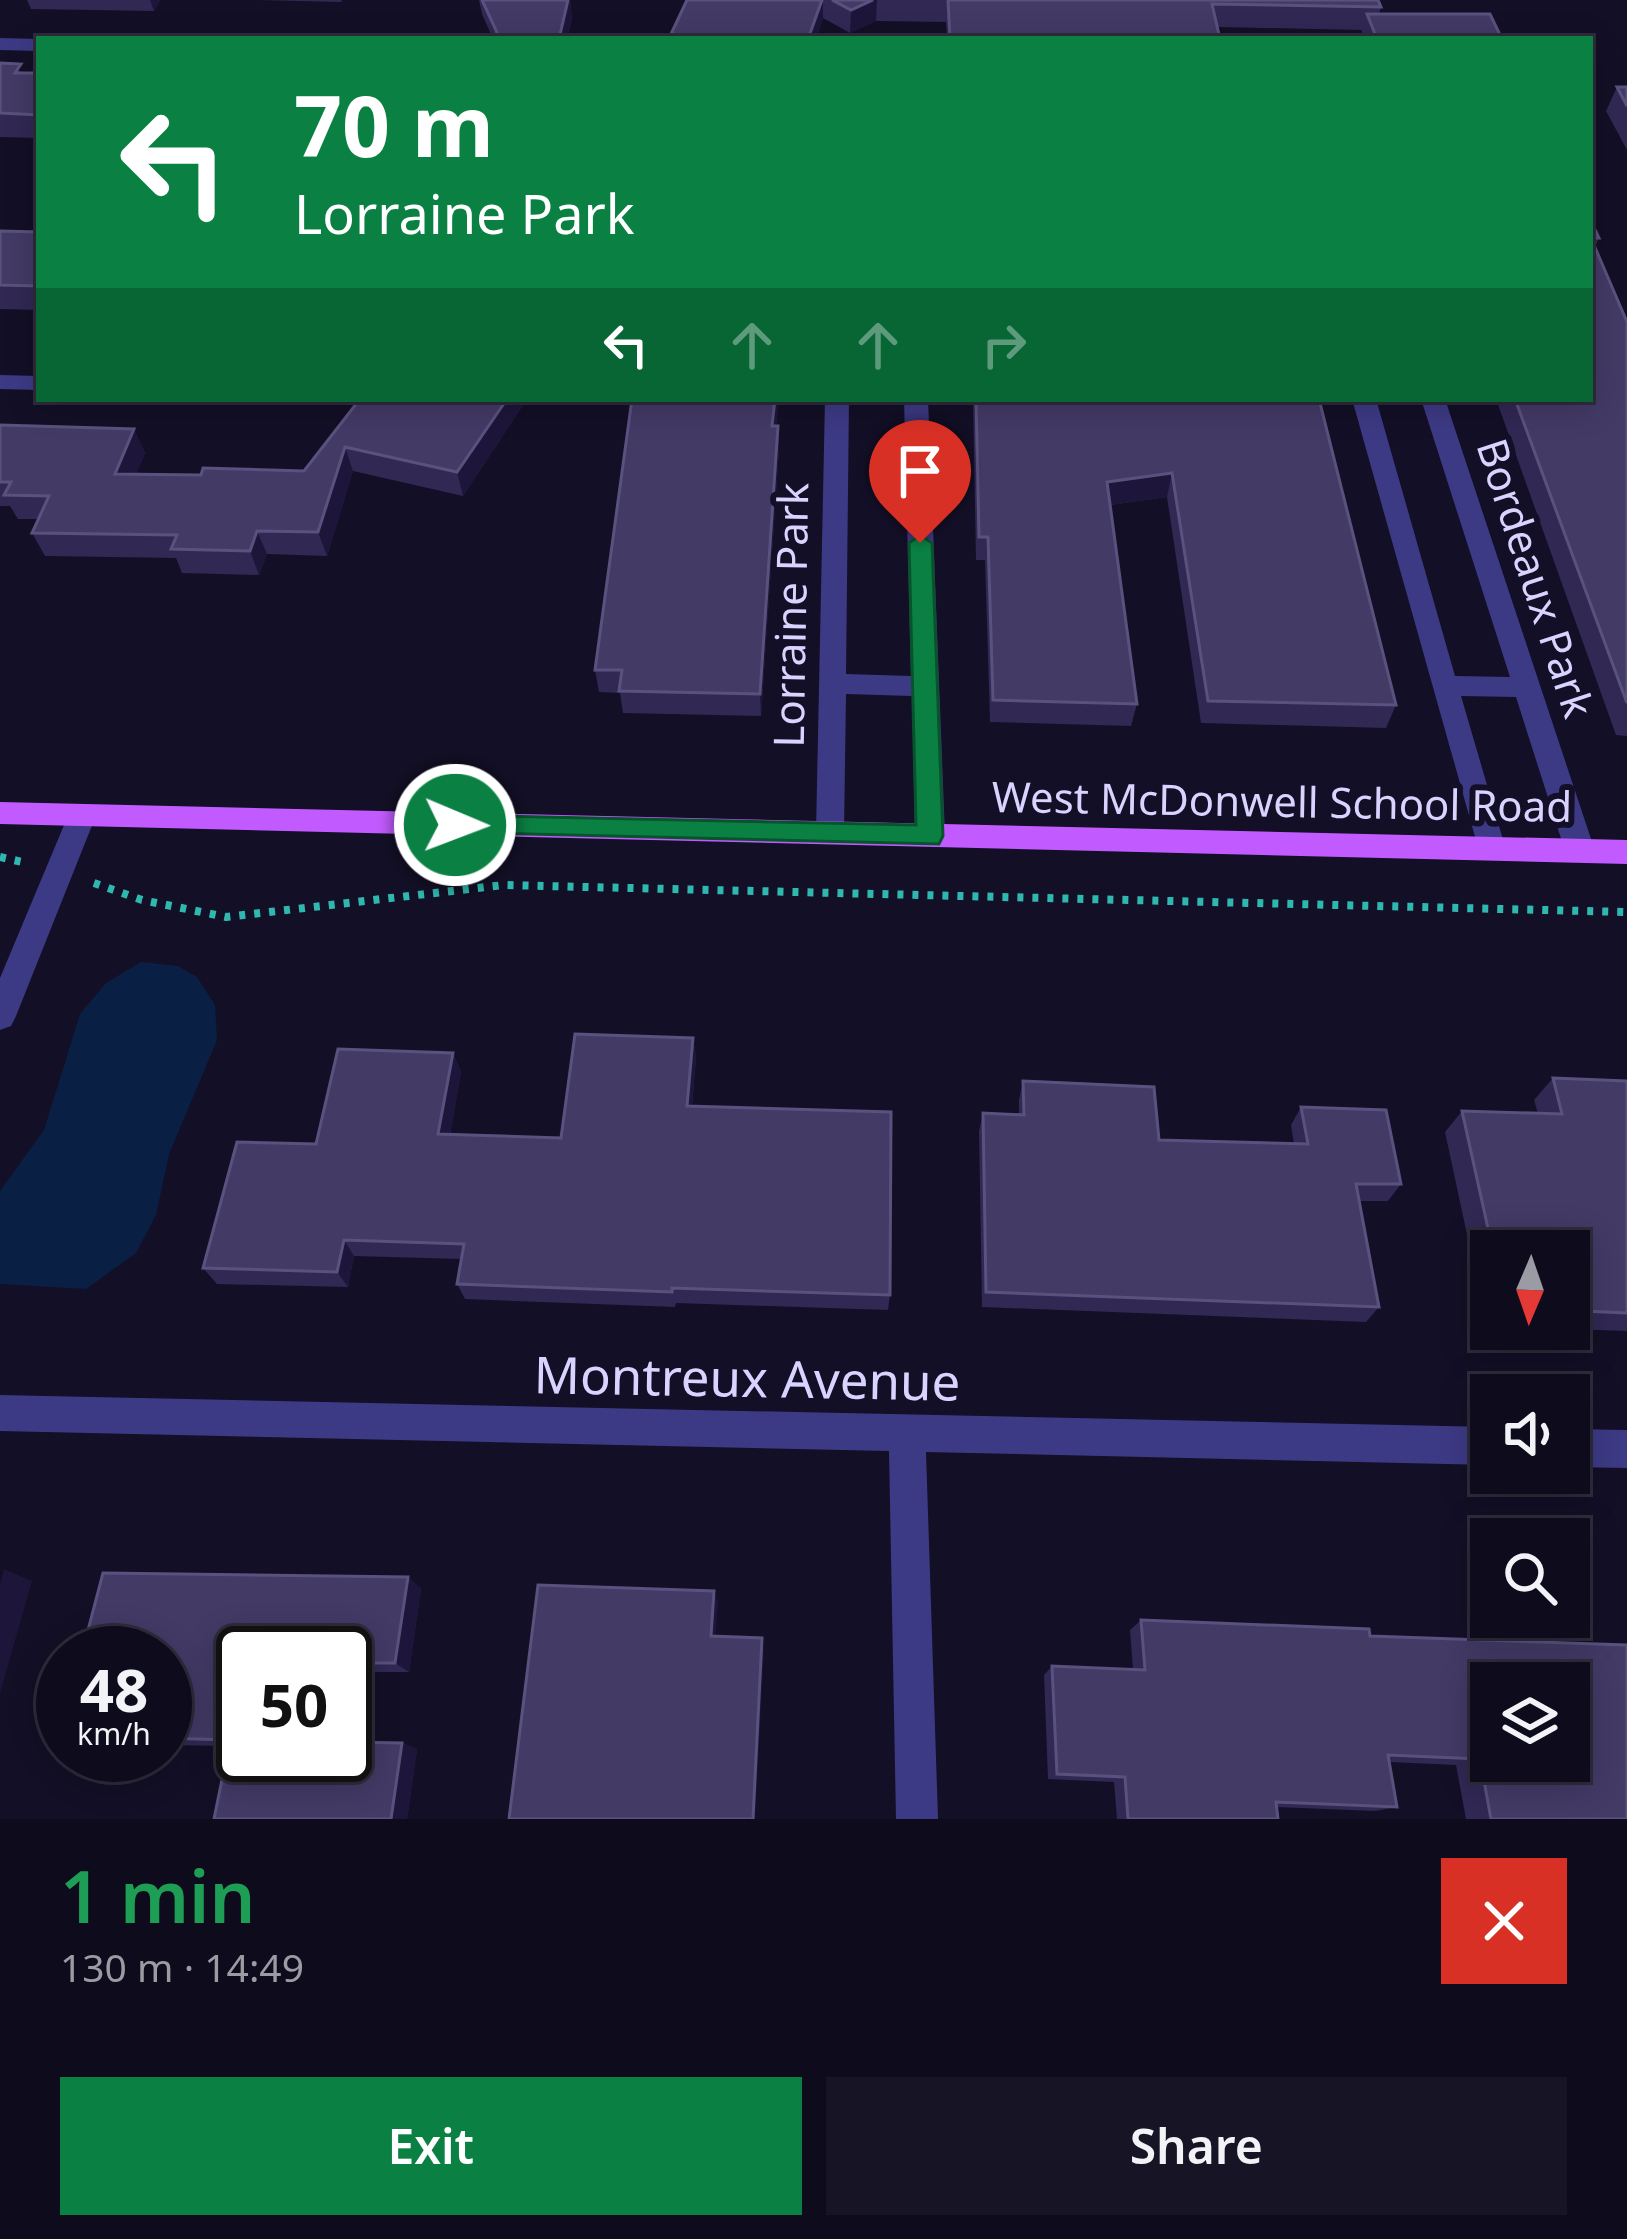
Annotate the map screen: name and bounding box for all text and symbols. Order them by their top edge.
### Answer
text: 70 m [294,67,494,182]
icon: left [96,84,252,240]
text: Lorraine Park [294,176,635,250]
icon: left [593,312,659,378]
icon: ahead [719,312,785,378]
icon: ahead [845,312,911,378]
icon: right [971,312,1037,378]
pin [869,420,971,543]
street label: Bordeaux Park [1464,431,1609,725]
icon: arrive [887,438,953,504]
street label: Lorraine Park [759,481,820,748]
position arrow [392,762,518,888]
street label: West McDonwell School Road [991,767,1573,834]
north arrow [1470,1230,1590,1350]
map controls [1470,1230,1590,1782]
street label: Montreux Avenue [533,1338,961,1416]
button: sound [1470,1374,1590,1494]
button: search [1470,1518,1590,1638]
speed limit sign: 50 [216,1626,372,1782]
text: 48 [80,1648,148,1730]
button: layers [1470,1662,1590,1782]
text: km/h [77,1713,151,1754]
text: 1 min [60,1846,255,1944]
button: close [1441,1858,1567,1984]
text: 130 m · 14:49 [60,1940,304,1993]
button: Exit [60,2077,802,2215]
button: Share [826,2077,1567,2215]

